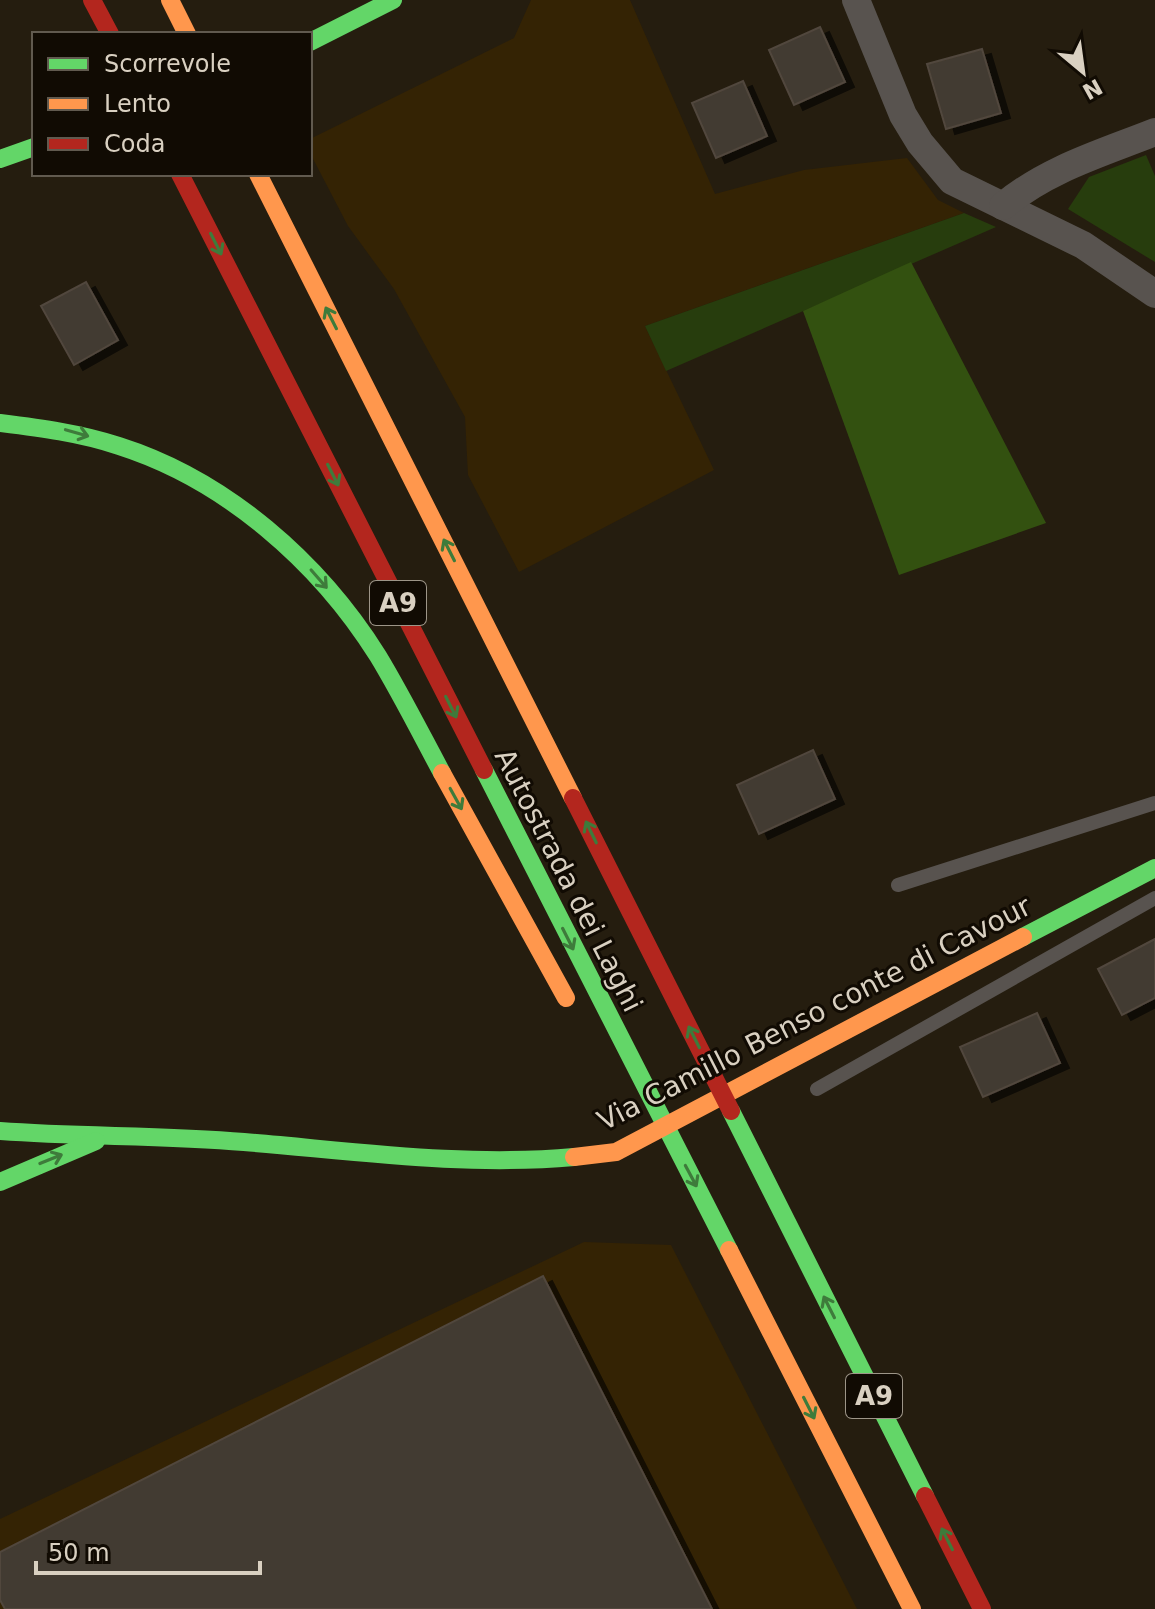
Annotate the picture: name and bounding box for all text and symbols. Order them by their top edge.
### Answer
legend [32,32,312,176]
north arrow [1043,32,1123,112]
text: Scorrevole [104,50,231,78]
text: N [1078,74,1107,104]
text: Lento [104,90,171,118]
text: Coda [104,130,165,158]
one-way arrow [208,231,224,255]
one-way arrow [323,307,338,331]
one-way arrow [64,427,89,441]
one-way arrow [326,463,342,487]
one-way arrow [440,538,456,562]
one-way arrow [310,569,328,589]
road number: A9 [370,581,426,625]
one-way arrow [443,695,459,719]
street label: Autostrada dei Laghi [488,743,649,1017]
one-way arrow [449,787,465,810]
one-way arrow [583,820,599,844]
street label: Via Camillo Benso conte di Cavour [592,889,1037,1138]
one-way arrow [561,927,577,951]
one-way arrow [685,1026,701,1050]
one-way arrow [38,1151,63,1166]
one-way arrow [683,1164,699,1188]
one-way arrow [821,1296,837,1320]
road number: A9 [846,1374,902,1418]
one-way arrow [802,1395,817,1419]
scale bar [36,1525,260,1575]
one-way arrow [938,1528,954,1552]
text: 50 m [48,1539,110,1567]

